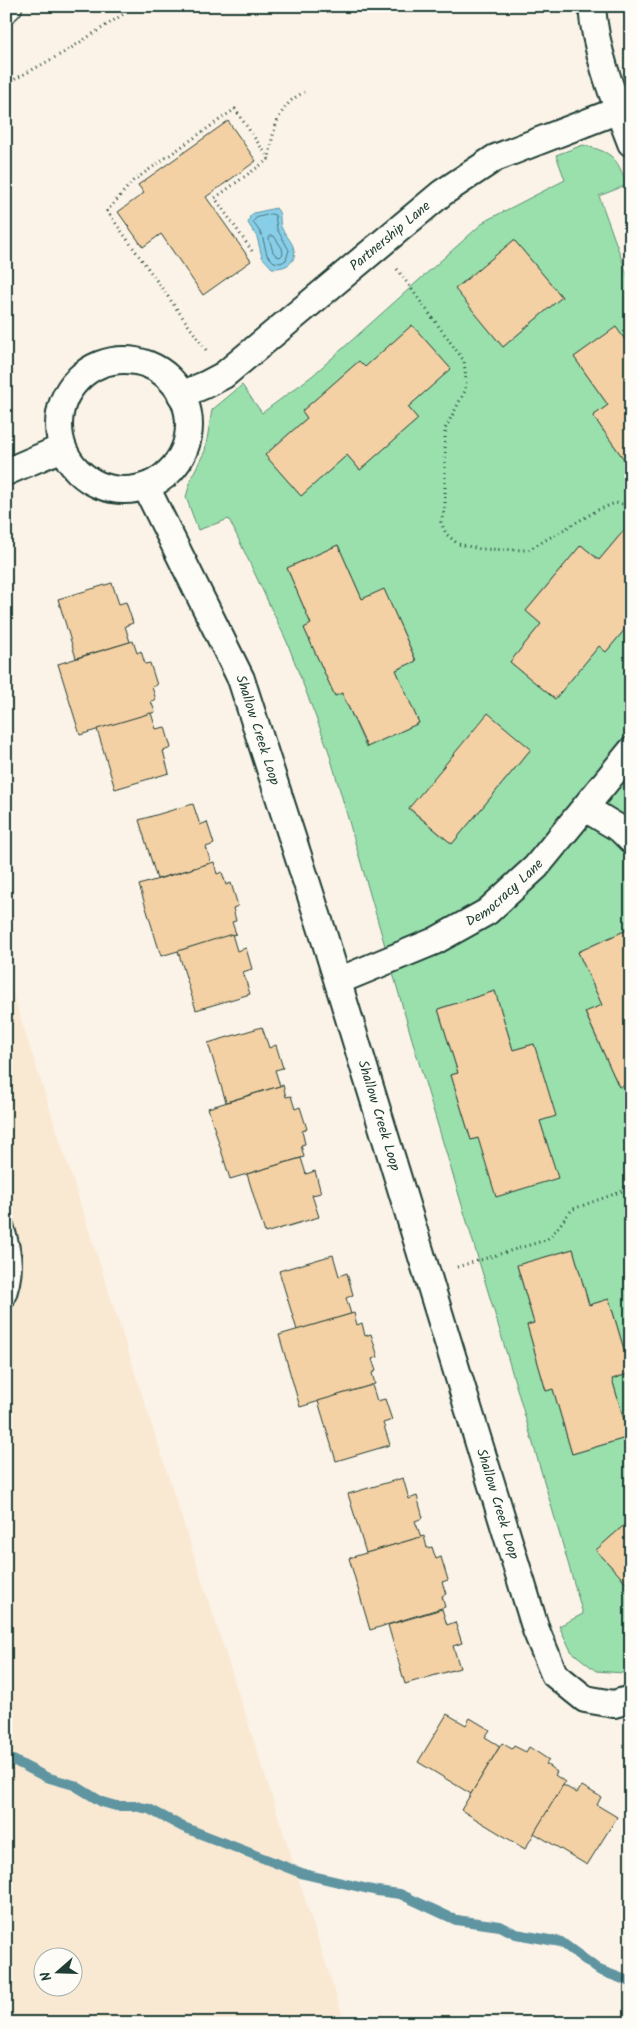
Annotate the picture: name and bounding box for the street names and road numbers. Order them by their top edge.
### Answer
street label: Partnership Lane [345,195,436,277]
street label: Shallow Creek Loop [229,672,286,788]
street label: Democracy Lane [462,854,550,933]
street label: Shallow Creek Loop [351,1057,406,1174]
street label: Shallow Creek Loop [470,1446,525,1562]

